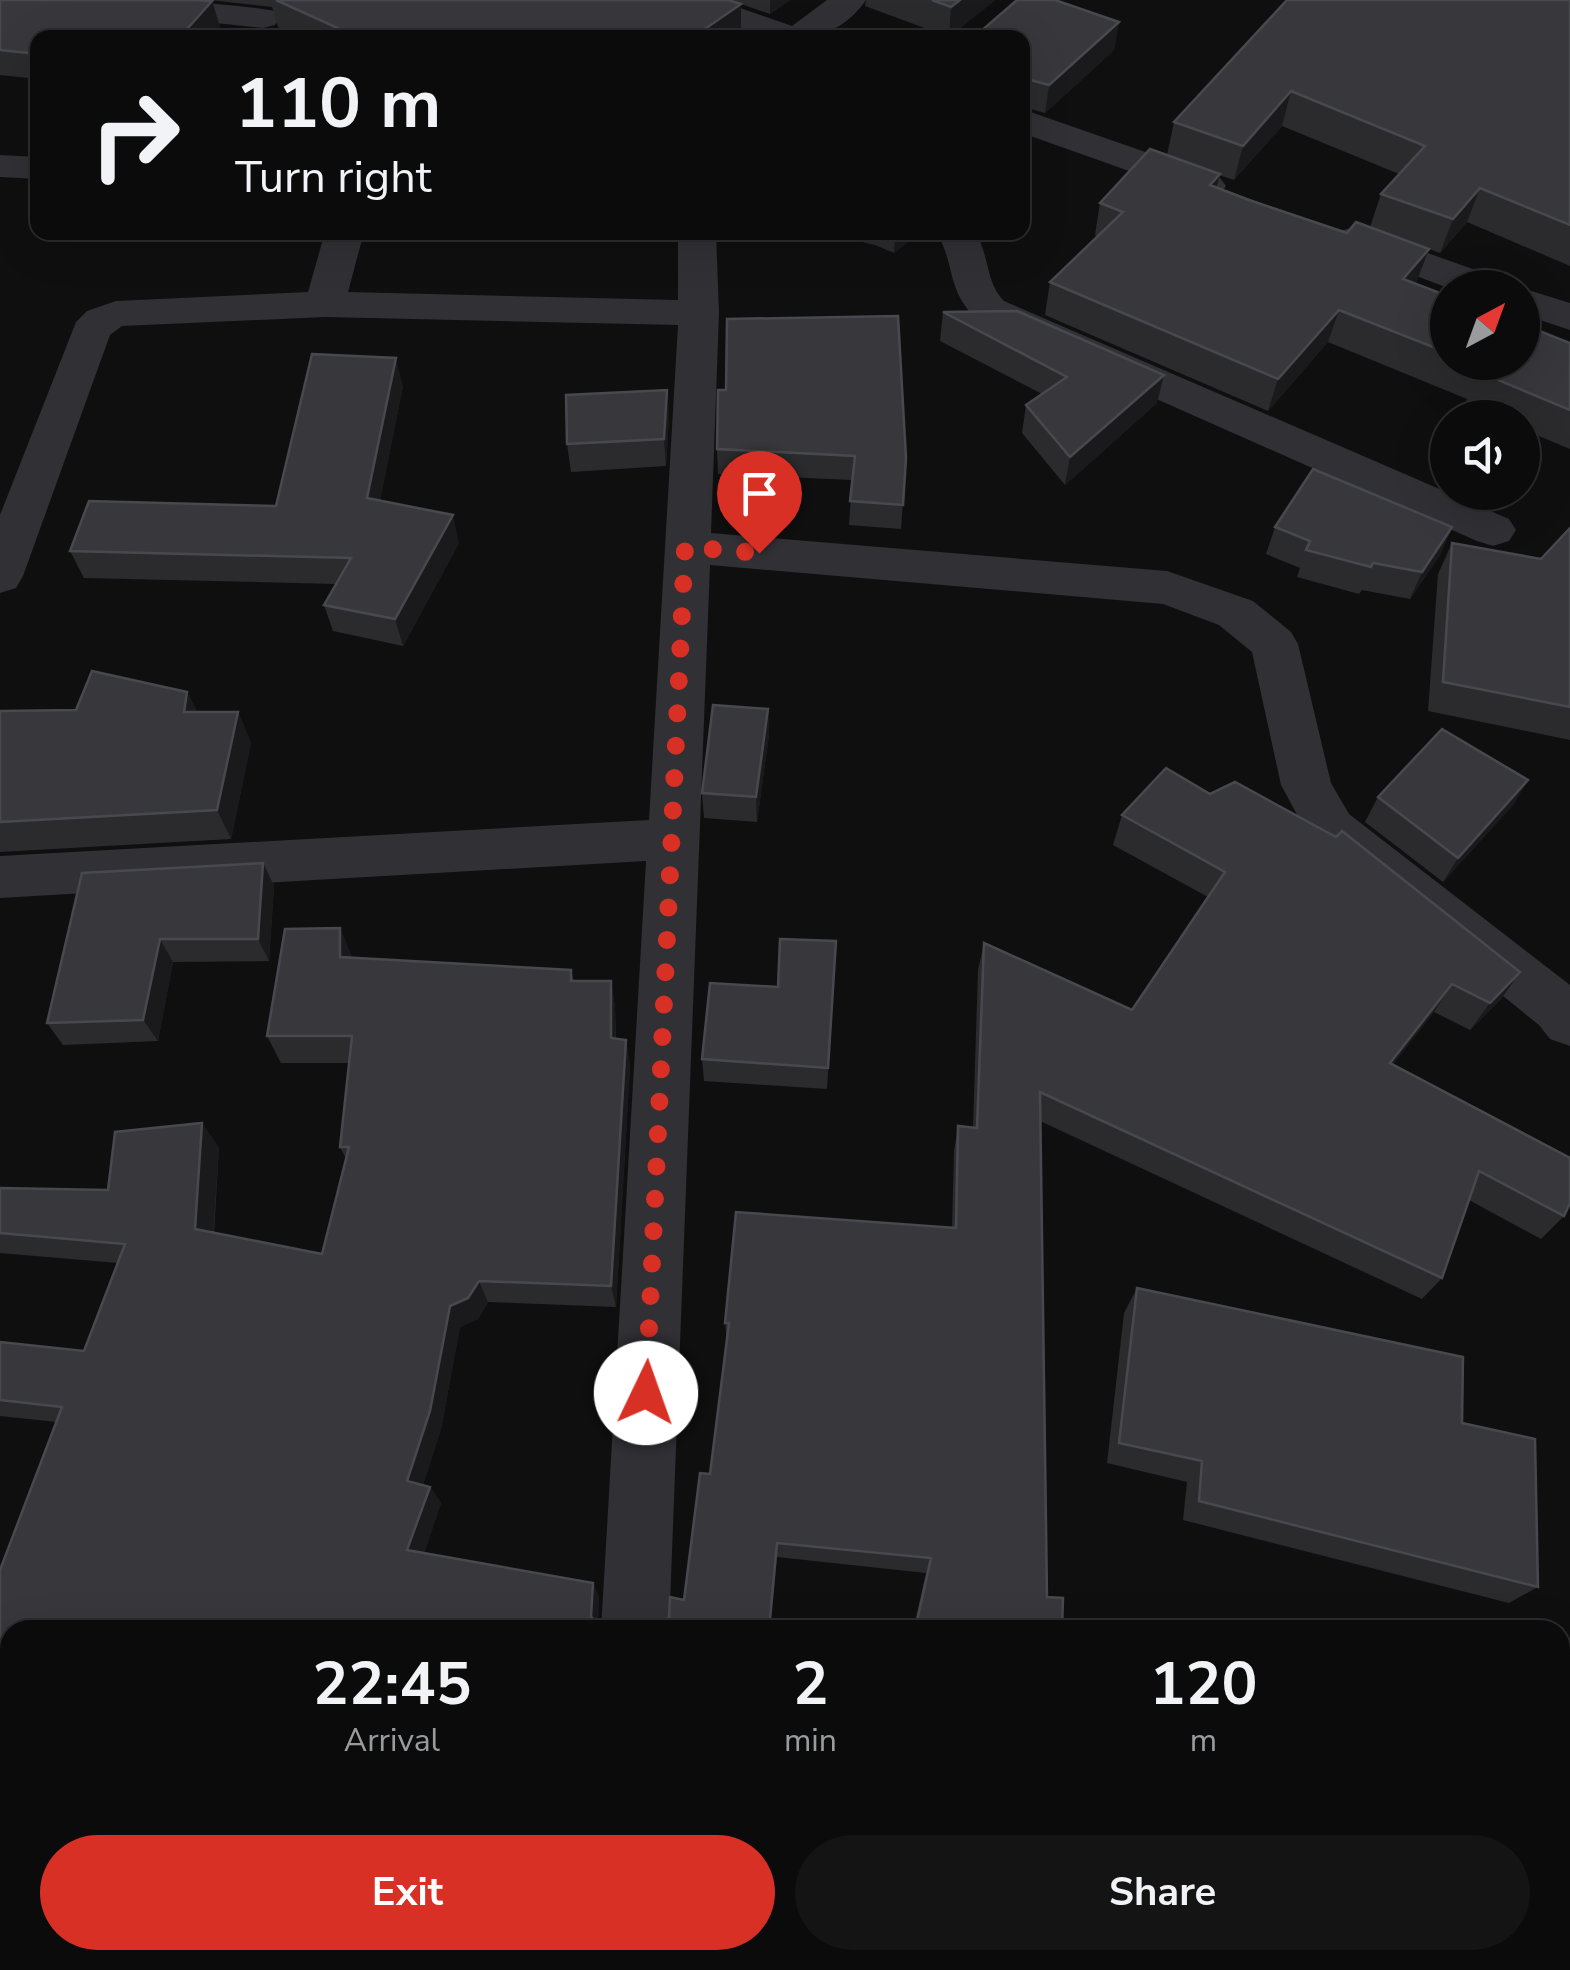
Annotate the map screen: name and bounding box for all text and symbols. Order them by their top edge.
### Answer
text: 110 m [235,56,441,152]
icon: right [70,70,200,200]
text: Turn right [235,147,432,208]
north arrow [1430,270,1540,380]
map controls [1430,270,1540,510]
button: sound [1430,400,1540,510]
pin [717,451,802,554]
icon: arrive [732,466,787,521]
position arrow [594,1341,698,1445]
text: 22:45 [313,1643,471,1725]
text: 2 [792,1643,828,1725]
text: 120 [1149,1643,1257,1725]
text: Arrival [344,1719,440,1762]
text: min [784,1719,837,1762]
text: m [1190,1719,1217,1762]
button: Exit [40,1835,775,1950]
button: Share [795,1835,1530,1950]

